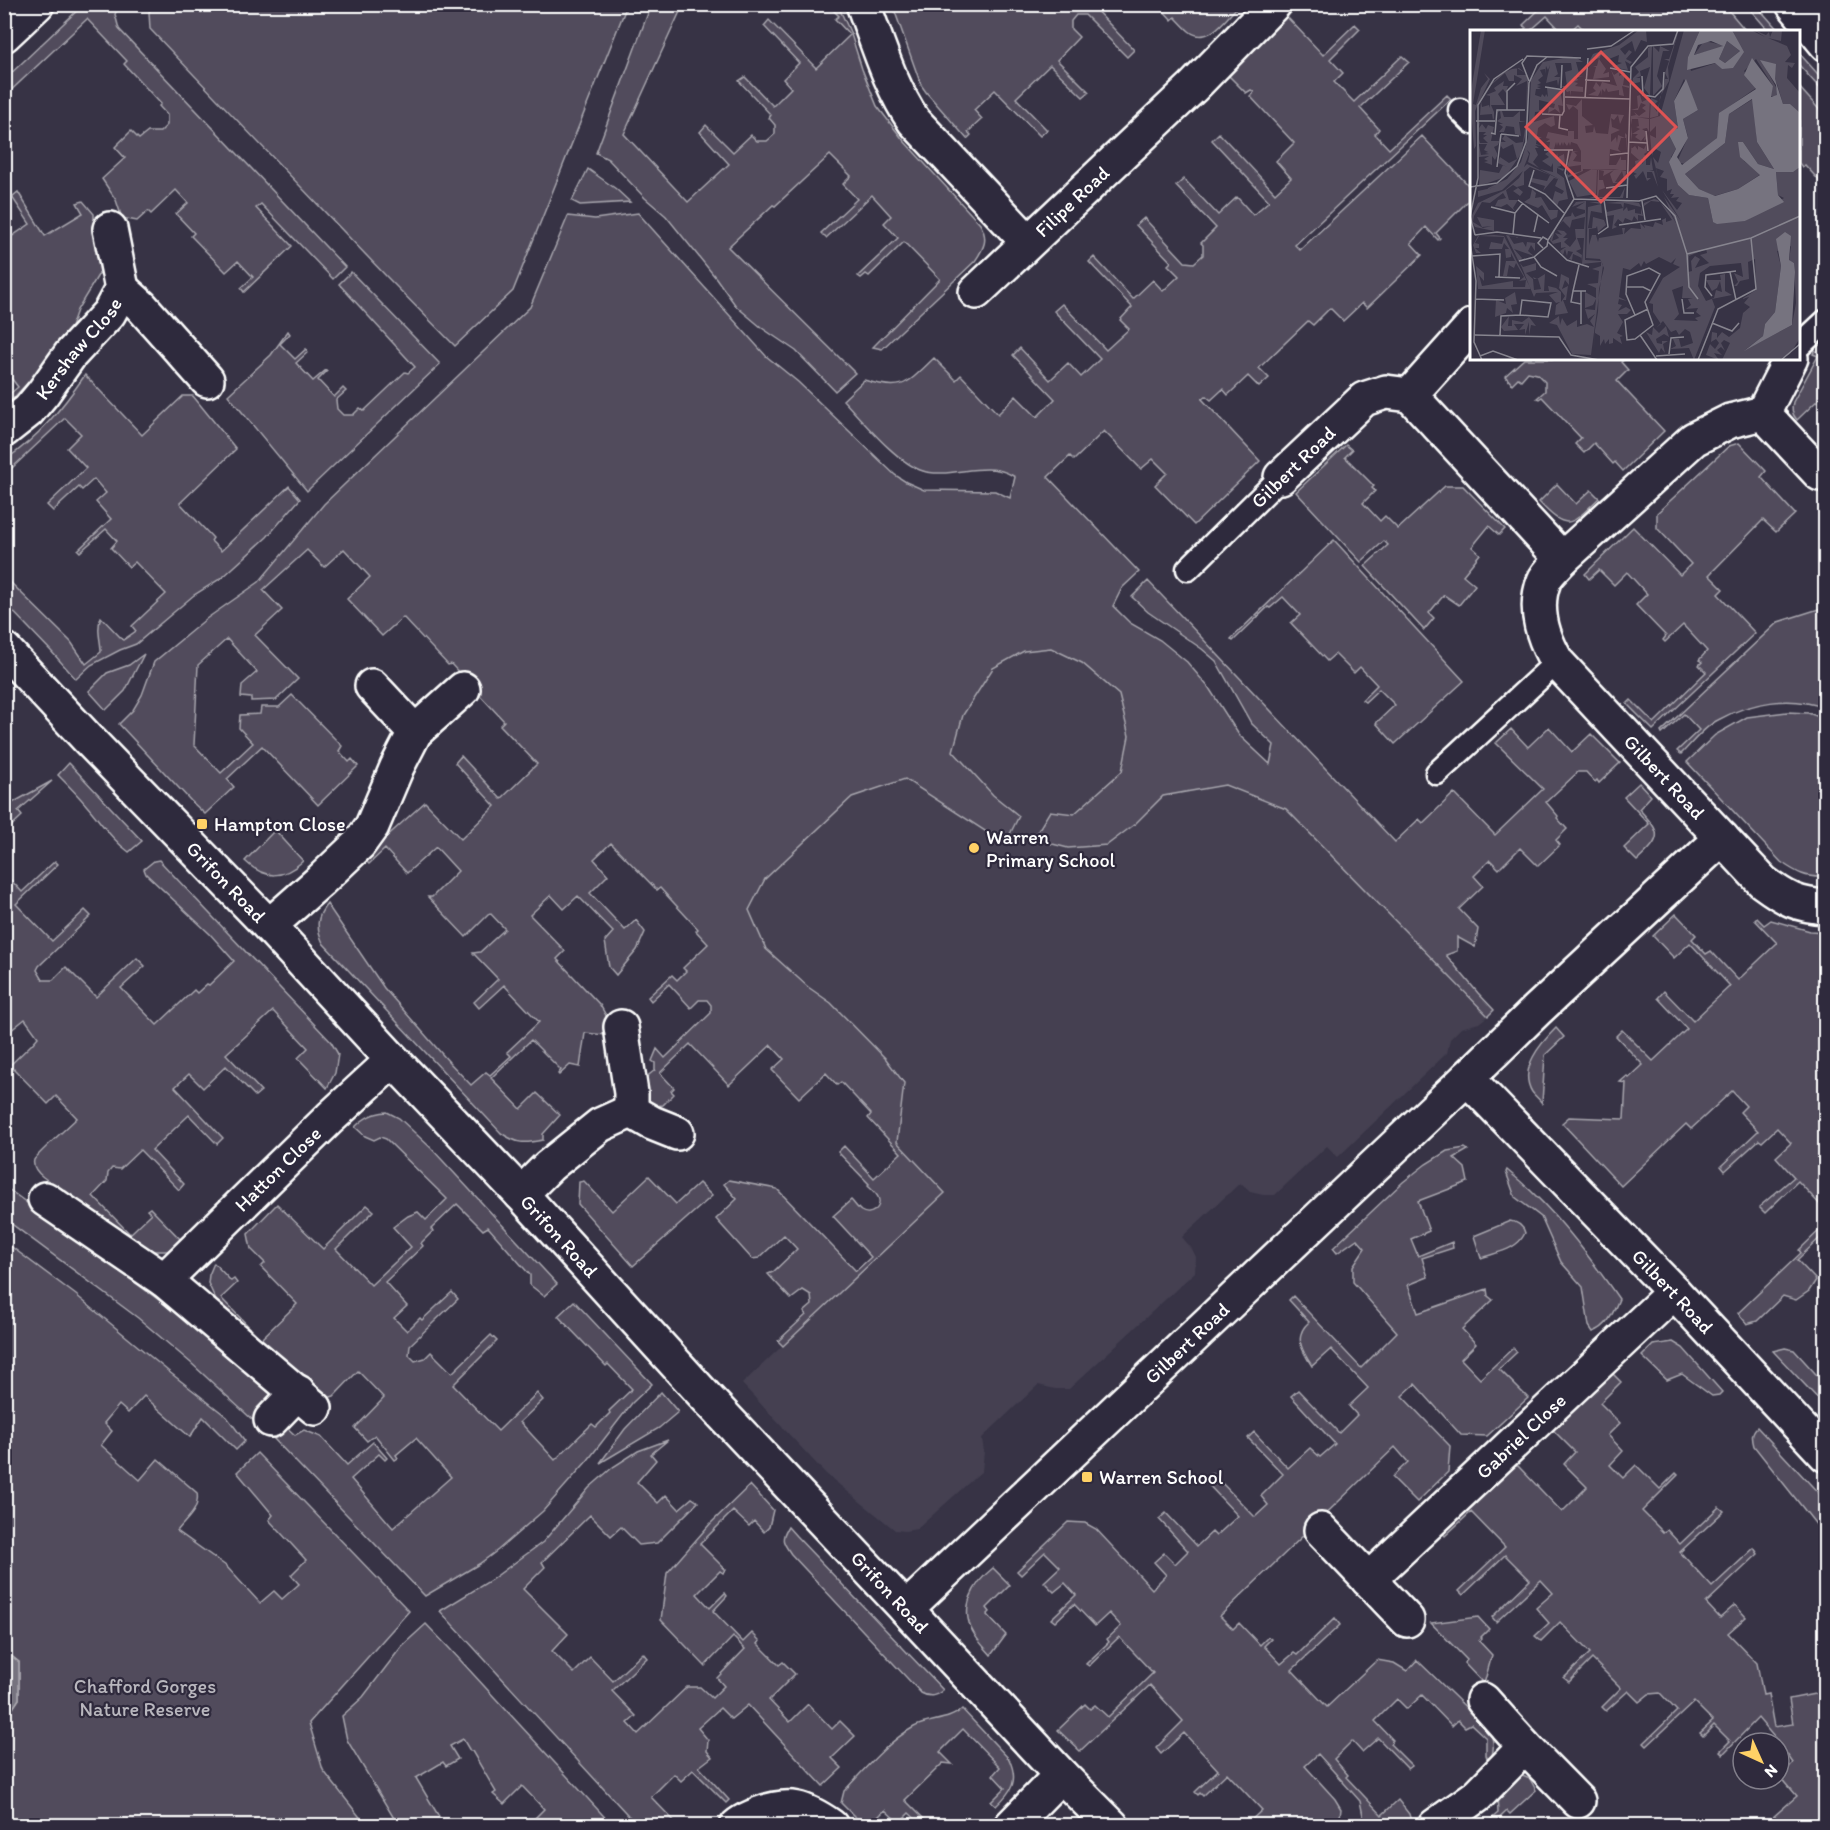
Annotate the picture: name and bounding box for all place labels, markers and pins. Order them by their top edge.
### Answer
place label: Hampton Close [214,812,346,836]
marker: Hampton Close [195,817,209,831]
place label: Warren Primary School [986,825,1116,872]
marker: Warren Primary School [967,841,981,855]
place label: Warren School [1099,1465,1224,1489]
marker: Warren School [1080,1470,1094,1484]

